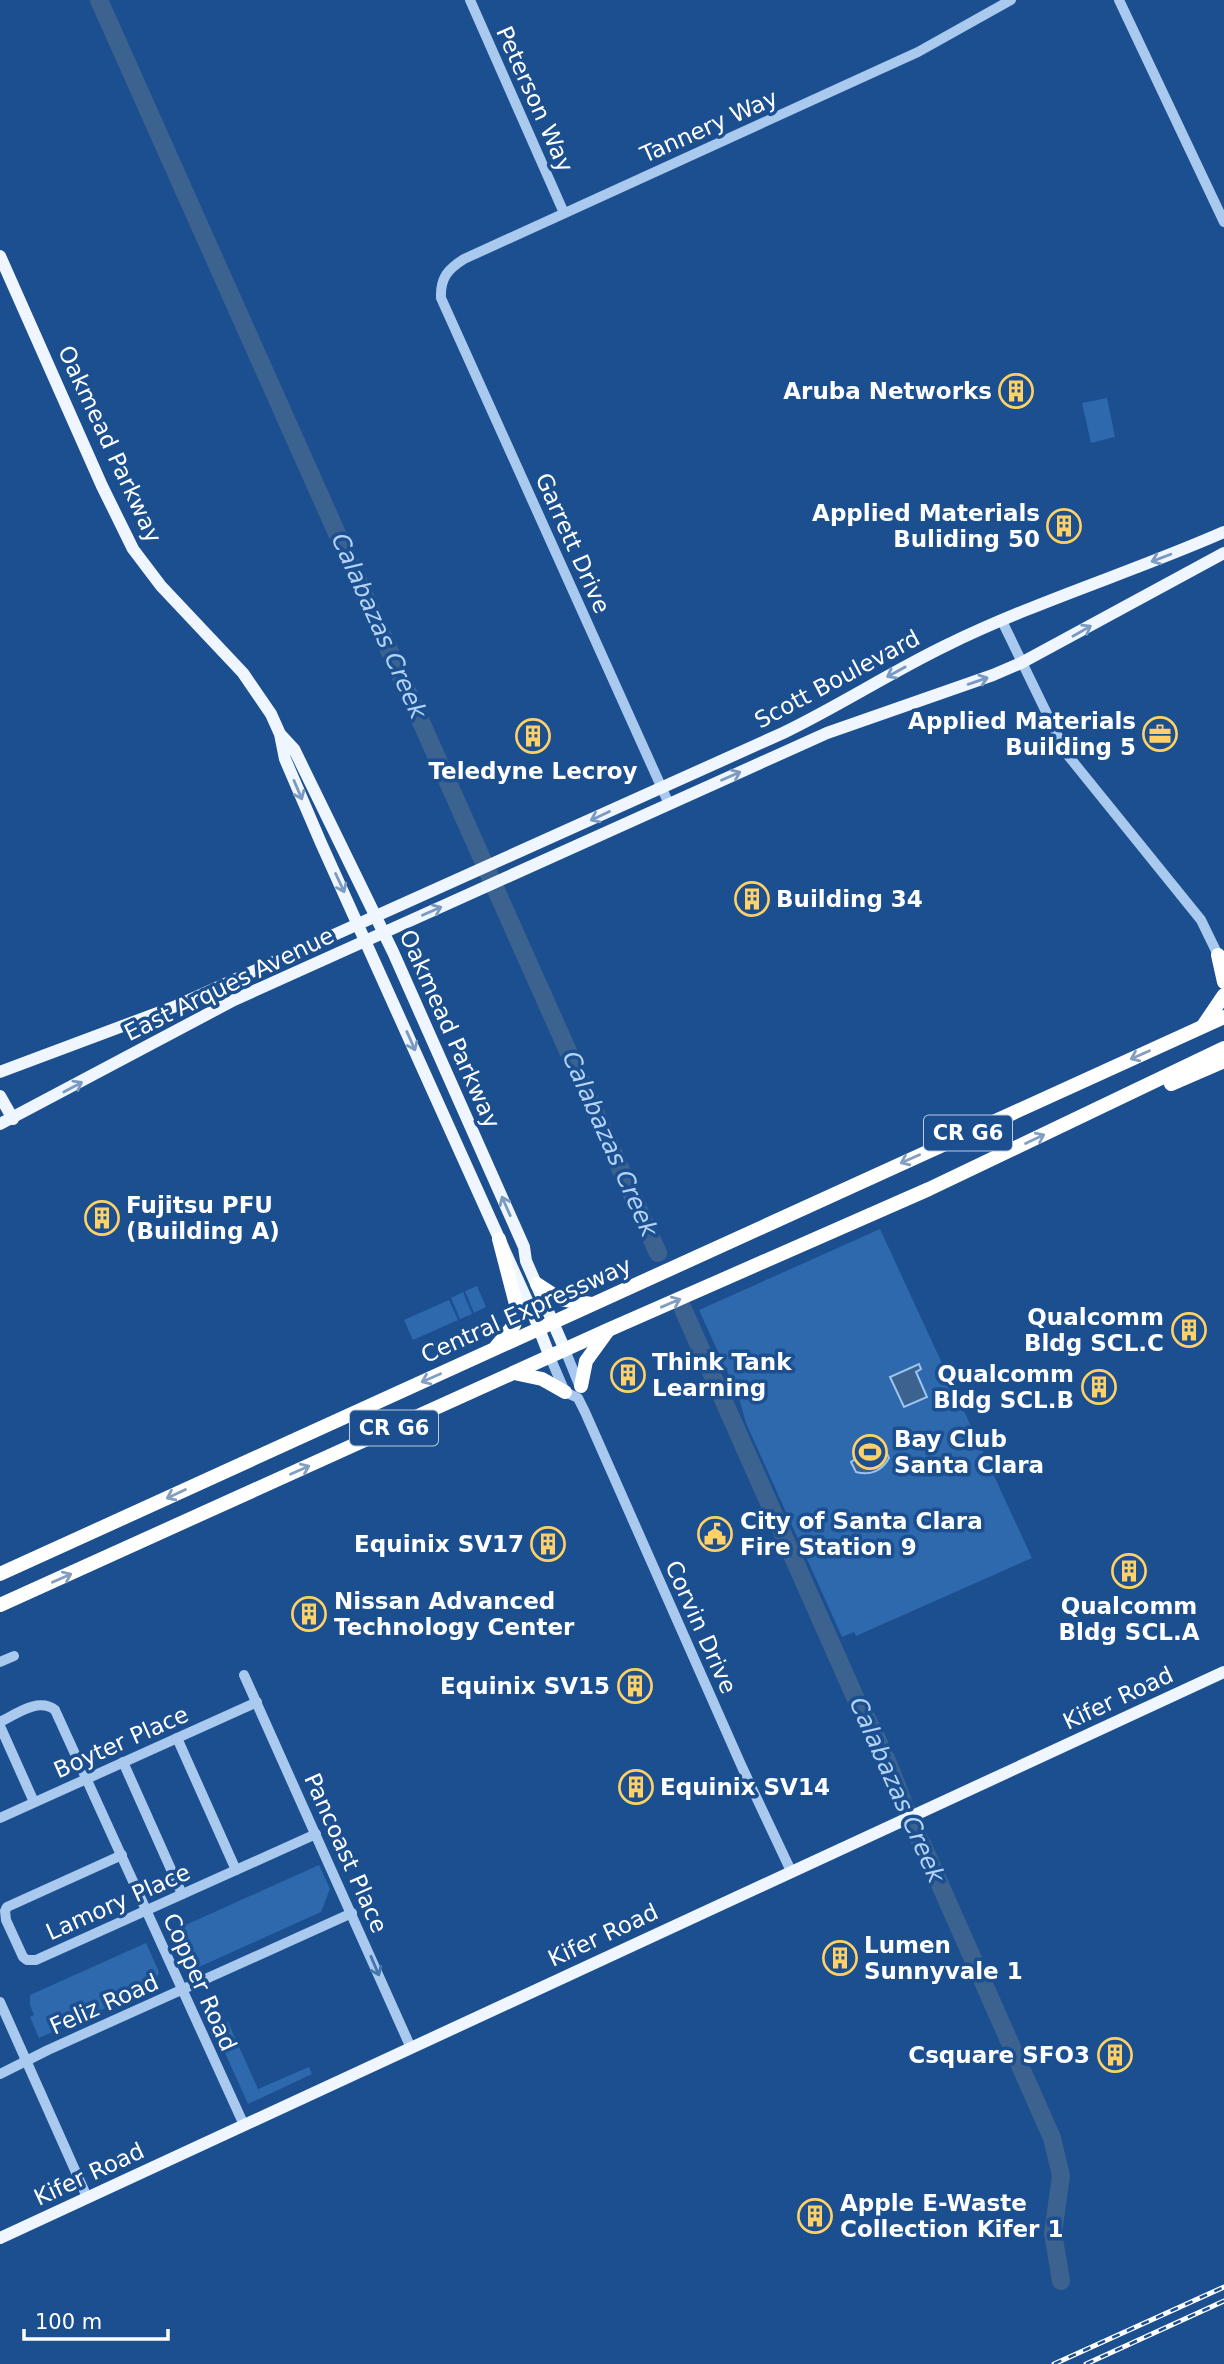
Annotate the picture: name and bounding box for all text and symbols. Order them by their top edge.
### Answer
street label: Peterson Way [491,22,579,176]
street label: Tannery Way [636,84,781,168]
street label: Oakmead Parkway [53,341,167,547]
building icon: Aruba Networks [997,372,1035,410]
place label: Aruba Networks [783,378,992,404]
street label: Garrett Drive [530,469,616,617]
place label: Applied Materials Buliding 50 [812,500,1040,552]
building icon: Applied Materials Buliding 50 [1045,507,1083,545]
water label: Calabazas Creek [325,529,433,724]
one-way arrow [1150,552,1172,565]
one-way arrow [1071,624,1091,638]
street label: Scott Boulevard [750,625,924,733]
one-way arrow [887,665,907,679]
one-way arrow [966,674,988,686]
place label: Applied Materials Building 5 [908,708,1136,760]
office icon: Applied Materials Building 5 [1141,715,1179,753]
building icon: Teledyne Lecroy [514,717,552,755]
place label: Teledyne Lecroy [428,758,638,784]
one-way arrow [720,769,741,782]
one-way arrow [292,778,305,800]
one-way arrow [590,810,611,823]
one-way arrow [334,872,347,893]
building icon: Building 34 [733,880,771,918]
place label: Building 34 [776,886,923,912]
one-way arrow [421,904,442,917]
street label: East Arques Avenue [120,922,338,1046]
street label: Oakmead Parkway [395,926,505,1132]
one-way arrow [405,1029,418,1051]
water label: Calabazas Creek [556,1047,664,1242]
one-way arrow [1130,1049,1151,1063]
one-way arrow [62,1079,83,1093]
road number: CR G6 [924,1116,1012,1150]
one-way arrow [1024,1131,1045,1145]
one-way arrow [900,1153,921,1166]
place label: Fujitsu PFU (Building A) [126,1192,280,1244]
one-way arrow [499,1196,512,1217]
building icon: Fujitsu PFU (Building A) [83,1199,121,1237]
street label: Central Expressway [417,1252,635,1368]
one-way arrow [660,1296,681,1309]
place label: Qualcomm Bldg SCL.C [1024,1304,1164,1356]
building icon: Qualcomm Bldg SCL.C [1170,1311,1208,1349]
place label: Think Tank Learning [652,1349,792,1401]
building icon: Think Tank Learning [609,1356,647,1394]
place label: Qualcomm Bldg SCL.B [933,1361,1074,1413]
building icon: Qualcomm Bldg SCL.B [1080,1368,1118,1406]
one-way arrow [421,1372,442,1385]
road number: CR G6 [350,1410,438,1446]
place label: Bay Club Santa Clara [894,1426,1044,1478]
sports icon: Bay Club Santa Clara [851,1433,889,1471]
one-way arrow [289,1463,311,1476]
one-way arrow [166,1488,187,1501]
place label: City of Santa Clara Fire Station 9 [740,1508,983,1560]
public building icon: City of Santa Clara Fire Station 9 [696,1515,734,1553]
building icon: Equinix SV17 [529,1525,567,1563]
place label: Equinix SV17 [354,1531,524,1557]
building icon: Qualcomm Bldg SCL.A [1110,1552,1148,1590]
street label: Corvin Drive [660,1556,742,1698]
one-way arrow [51,1571,73,1584]
place label: Nissan Advanced Technology Center [334,1588,575,1640]
place label: Qualcomm Bldg SCL.A [1059,1593,1200,1645]
building icon: Nissan Advanced Technology Center [290,1595,328,1633]
street label: Kifer Road [1059,1661,1177,1735]
building icon: Equinix SV15 [616,1667,654,1705]
place label: Equinix SV15 [440,1673,610,1699]
water label: Calabazas Creek [843,1693,951,1888]
street label: Boyter Place [50,1701,192,1783]
building icon: Equinix SV14 [617,1768,655,1806]
street label: Pancoast Place [299,1769,393,1937]
place label: Equinix SV14 [660,1774,830,1800]
street label: Lamory Place [42,1859,194,1945]
street label: Kifer Road [544,1898,662,1972]
street label: Copper Road [158,1909,242,2055]
place label: Lumen Sunnyvale 1 [864,1932,1023,1984]
building icon: Lumen Sunnyvale 1 [821,1939,859,1977]
one-way arrow [369,1954,382,1976]
street label: Feliz Road [46,1969,162,2039]
building icon: Csquare SFO3 [1096,2036,1134,2074]
place label: Csquare SFO3 [908,2042,1090,2068]
street label: Kifer Road [30,2137,148,2211]
place label: Apple E-Waste Collection Kifer 1 [840,2190,1063,2242]
building icon: Apple E-Waste Collection Kifer 1 [796,2197,834,2235]
scale bar [24,2298,168,2342]
text: 100 m [35,2310,102,2334]

